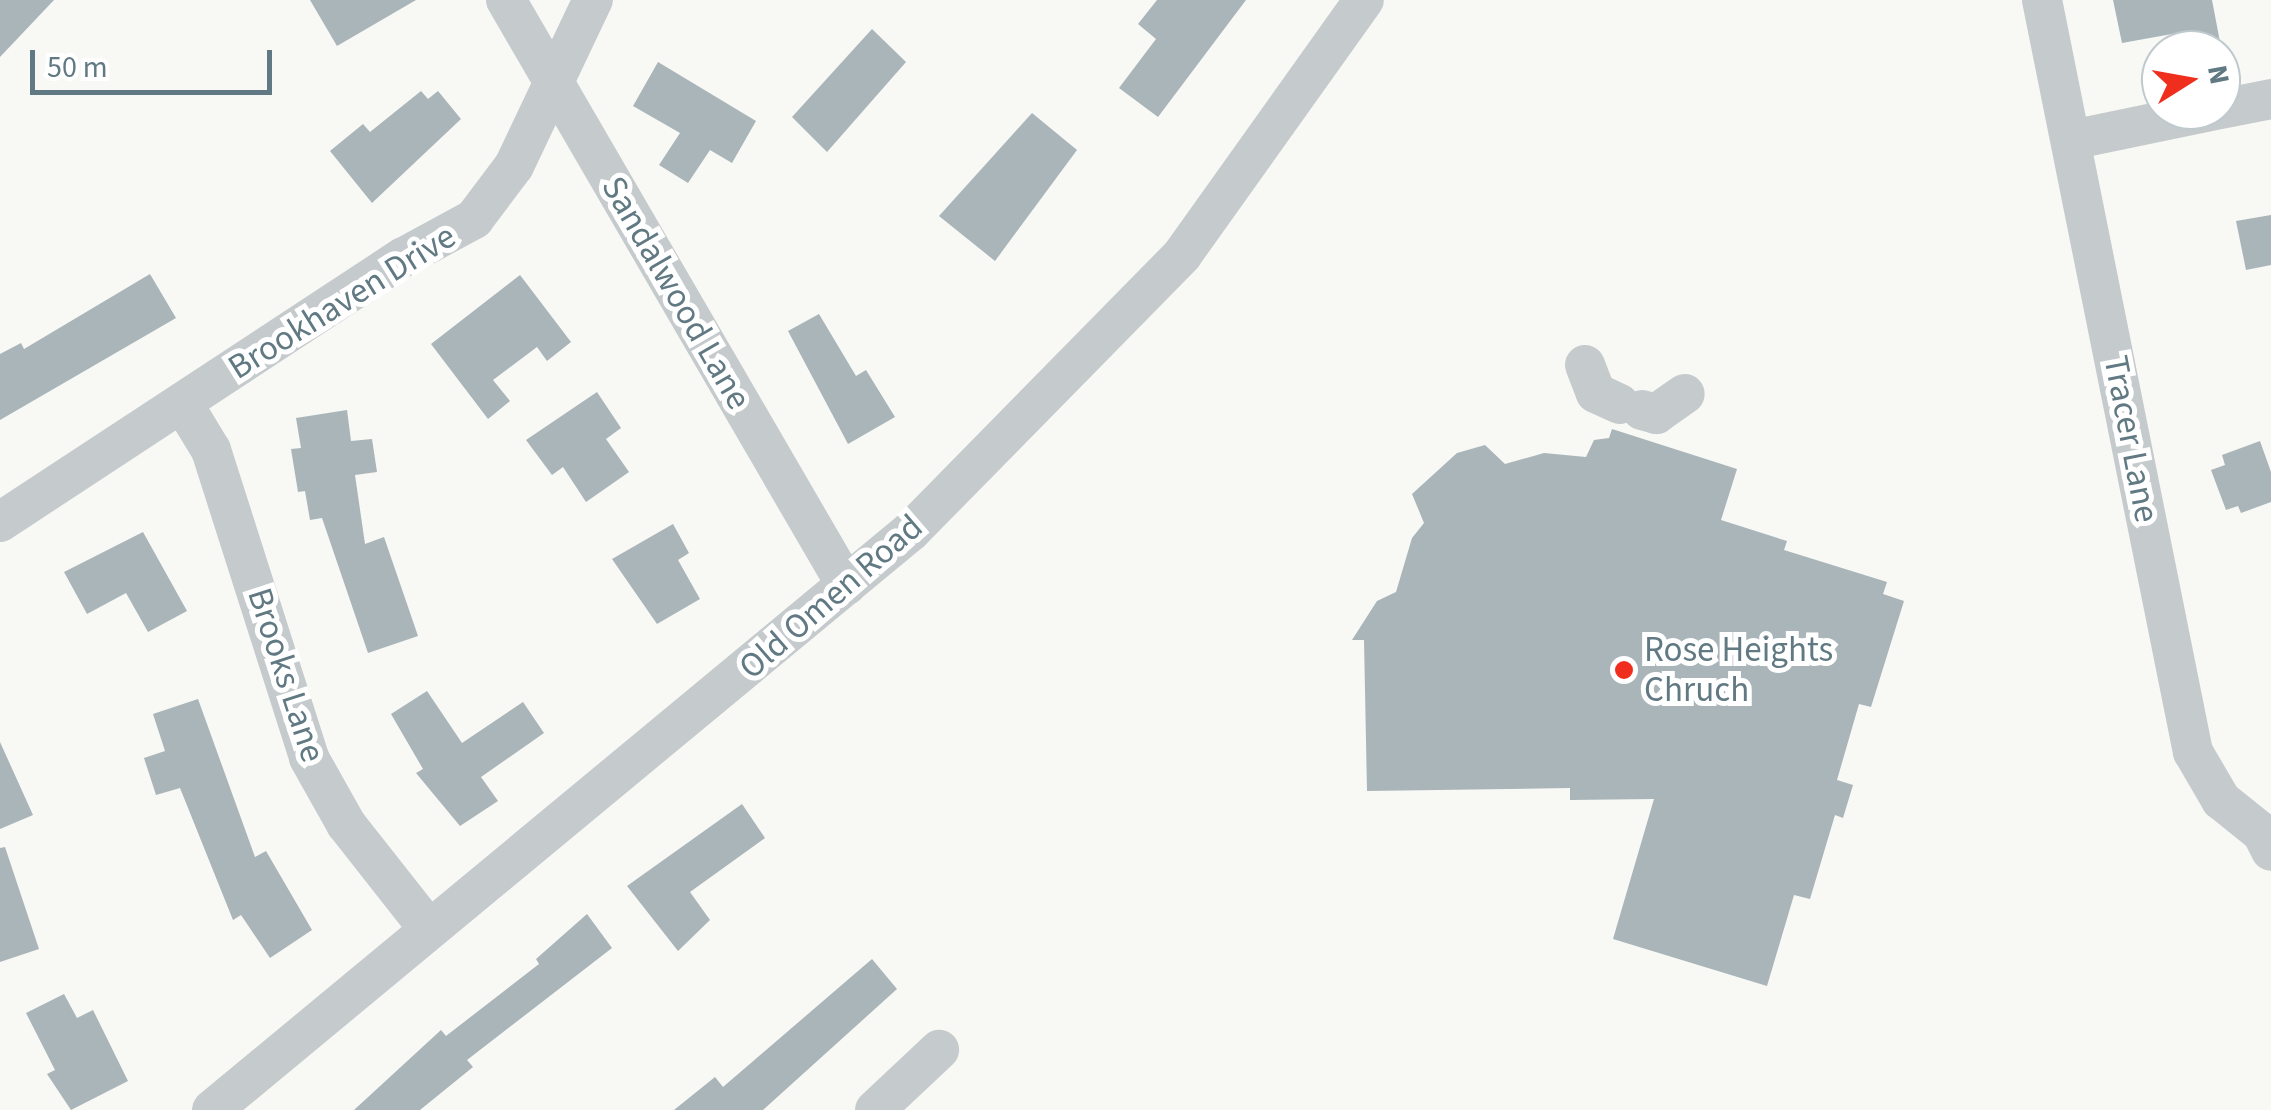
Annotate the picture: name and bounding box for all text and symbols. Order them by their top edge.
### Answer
scale bar [35,30,278,92]
north arrow [2141,30,2241,130]
text: 50 m [47,46,108,89]
text: N [2197,62,2240,88]
street label: Sandalwood Lane [592,169,760,417]
street label: Brookhaven Drive [221,215,463,389]
street label: Tracer Lane [2094,352,2168,526]
street label: Old Omen Road [731,506,931,688]
street label: Brooks Lane [238,583,334,767]
place label: Rose Heights Chruch [1644,629,1833,711]
marker: Rose Heights Chruch [1613,659,1635,681]

